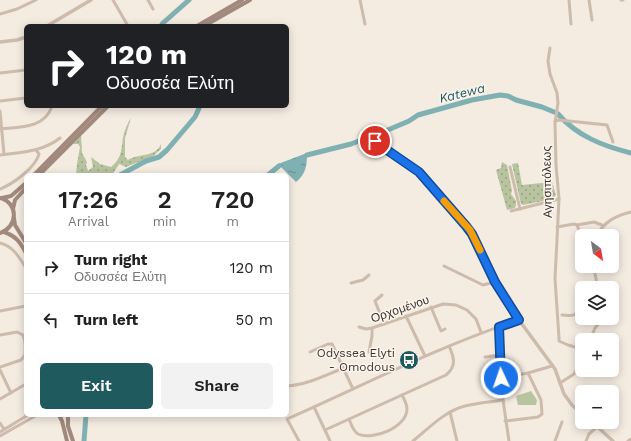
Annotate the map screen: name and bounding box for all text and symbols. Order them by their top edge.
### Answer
text: 120 m [106,38,187,71]
icon: right [40,40,92,92]
text: Οδυσσέα Ελύτη [106,72,234,93]
water label: Katewa [438,80,486,106]
pin [358,124,392,158]
icon: arrive [364,130,386,152]
street label: Αγησιπόλεως [539,146,555,218]
text: 17:26 [58,186,118,214]
text: 2 [158,186,172,214]
text: 720 [211,186,255,214]
text: Arrival [68,214,109,229]
text: min [153,214,177,229]
text: m [227,214,239,229]
north arrow [575,229,619,273]
map controls [575,229,619,429]
text: Turn right [74,251,147,269]
icon: right [40,257,62,279]
text: 120 m [230,259,273,277]
text: Οδυσσέα Ελύτη [74,269,167,284]
button: layers [575,281,619,325]
street label: Ορχομένου [369,292,431,326]
icon: left [40,309,62,331]
text: Turn left [74,311,138,329]
text: 50 m [236,311,273,329]
button: + [575,333,619,377]
place label: Odyssea Elyti - Omodous [317,346,395,374]
bus stop icon: Odyssea Elyti - Omodous [398,349,420,371]
position arrow [480,357,522,399]
button: Exit [40,363,153,409]
button: Share [161,363,273,409]
button: − [575,385,619,429]

